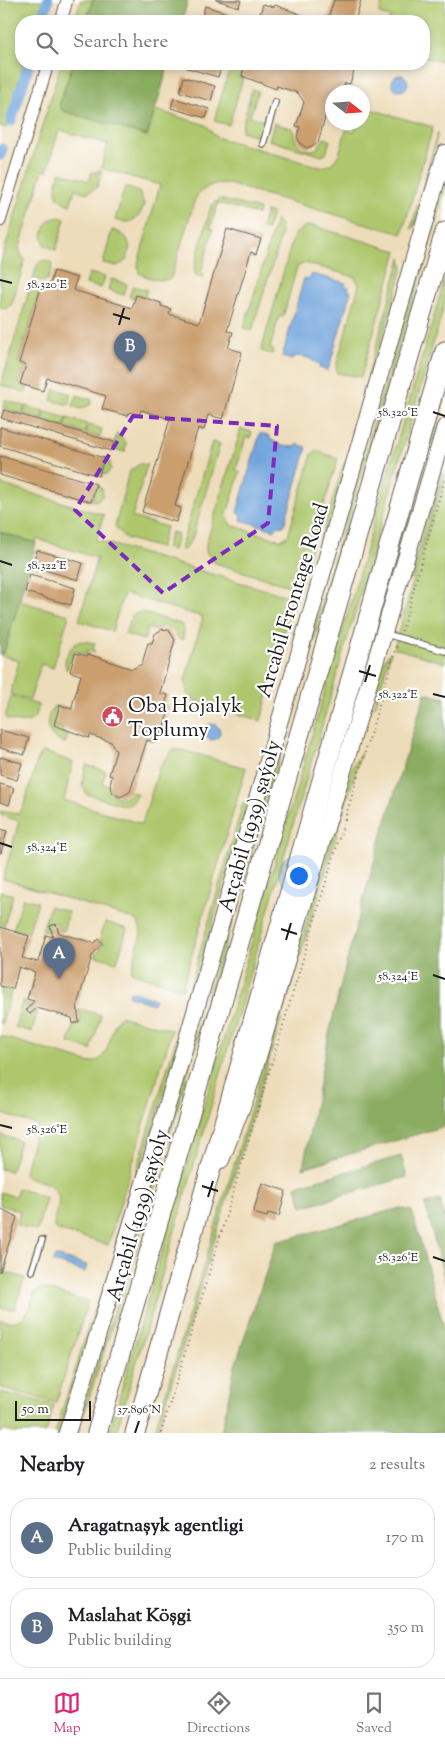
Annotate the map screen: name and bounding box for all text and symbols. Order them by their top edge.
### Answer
search box [15,15,430,70]
icon: search [33,29,61,57]
text: Search here [73,29,168,56]
north arrow [325,85,370,130]
text: 58.320°E [26,276,68,294]
pin: B [114,331,146,372]
text: 58.320°E [377,404,419,422]
street label: Arcabil Frontage Road [250,499,338,702]
text: 58.322°E [26,557,67,575]
text: 58.322°E [377,686,418,704]
place label: Oba Hojalyk Toplumy [128,692,243,746]
public building icon: Oba Hojalyk Toplumy [100,705,124,729]
street label: Arçabil (1939) şaýoly [212,736,290,916]
text: 58.324°E [26,839,68,857]
your location [286,863,312,889]
pin: A [43,938,75,979]
text: 58.324°E [377,968,419,986]
text: 58.326°E [26,1121,68,1139]
street label: Arçabil (1939) şaýoly [100,1125,178,1305]
text: 58.326°E [377,1249,419,1267]
scale bar [15,1398,91,1421]
text: 50 m [22,1400,49,1420]
text: 37.896°N [117,1401,161,1419]
text: Nearby [20,1451,85,1481]
text: 2 results [369,1454,425,1477]
text: Aragatnaşyk agentligi [68,1513,244,1540]
text: A [31,1527,44,1550]
text: 170 m [386,1527,424,1550]
text: Public building [68,1540,172,1563]
text: Maslahat Köşgi [68,1603,191,1630]
text: B [32,1617,42,1640]
text: 350 m [387,1617,424,1640]
text: Public building [68,1630,172,1653]
tab: Map [53,1689,81,1739]
tab: Directions [187,1689,250,1739]
tab: Saved [356,1689,392,1739]

